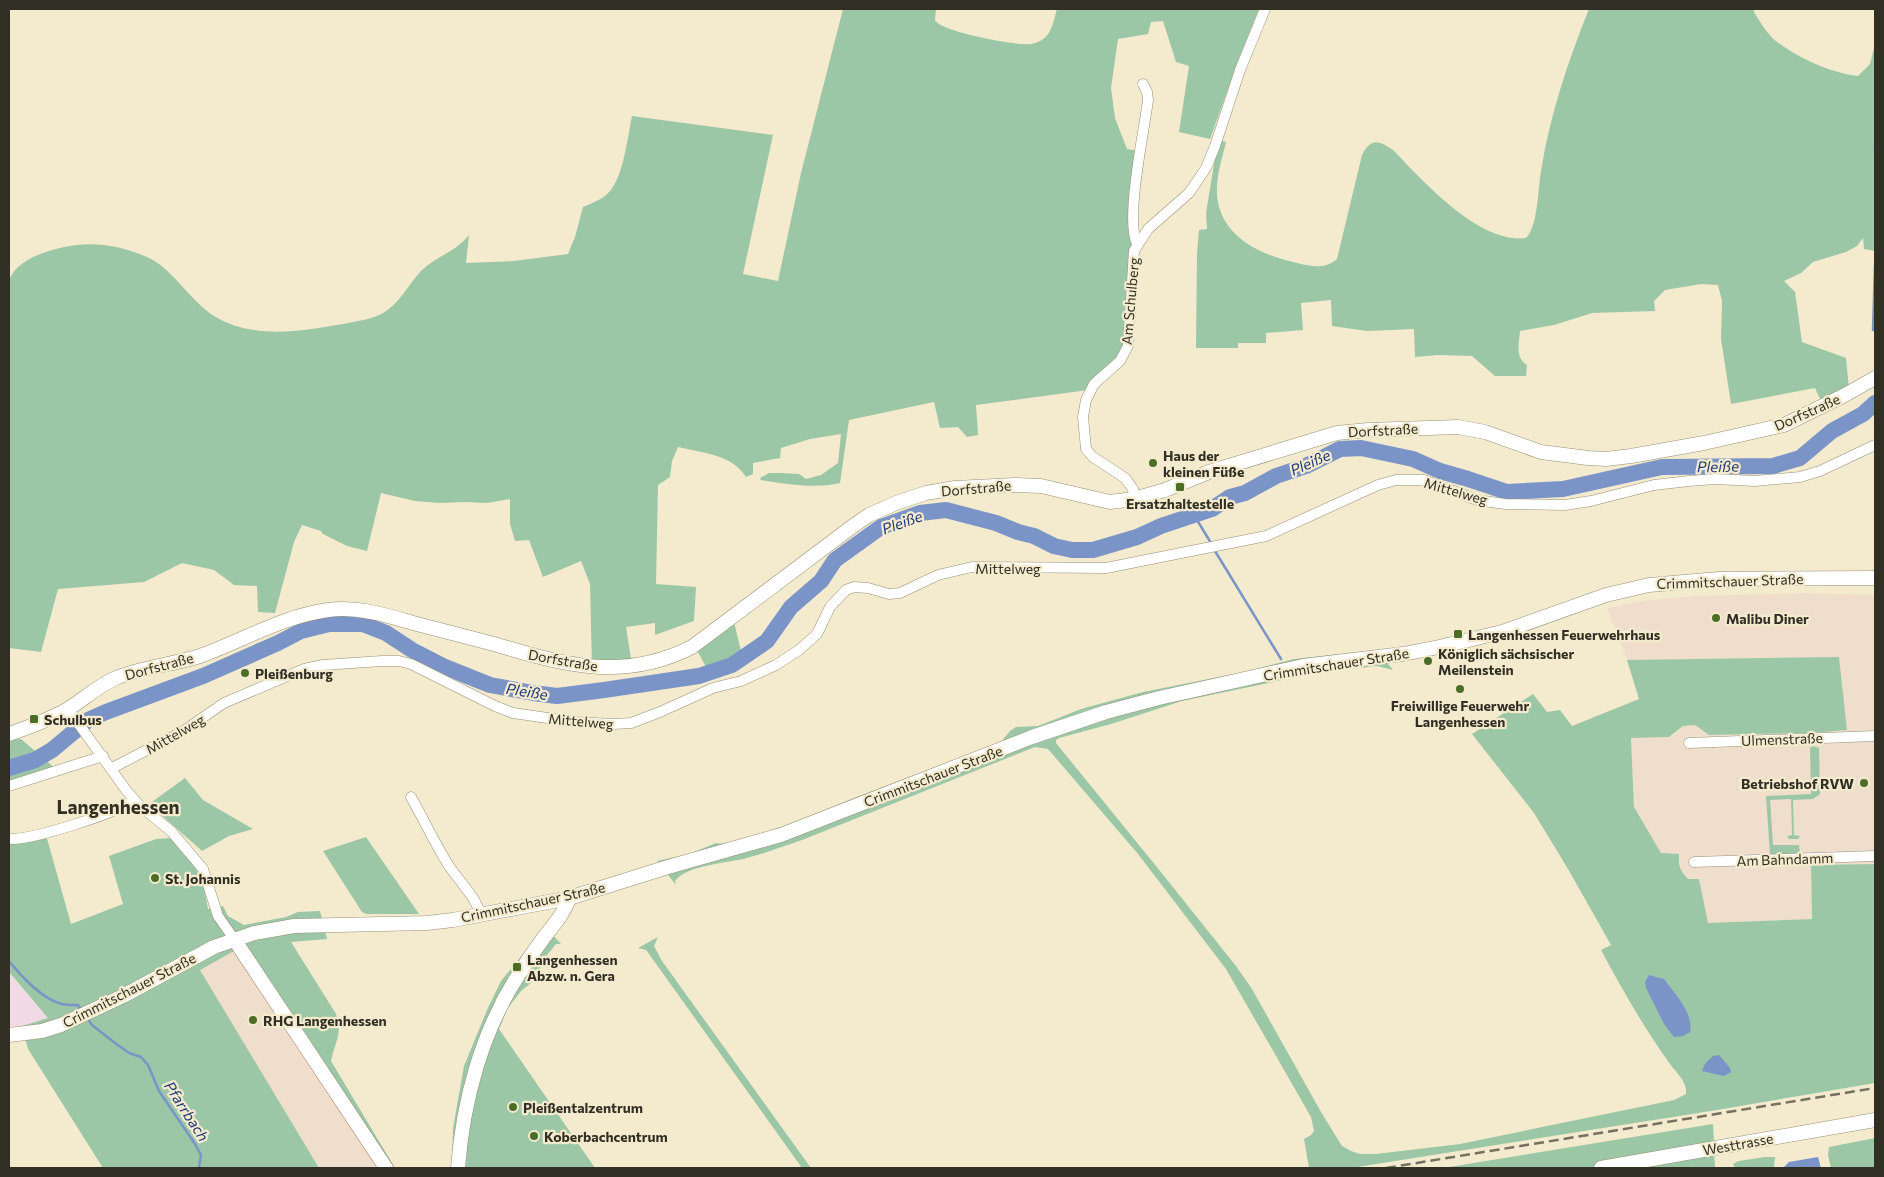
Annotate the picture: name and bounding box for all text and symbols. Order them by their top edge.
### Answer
street label: Am Schulberg [1118,256,1142,346]
street label: Dorfstraße [1771,390,1843,434]
street label: Dorfstraße [1347,420,1419,440]
water label: Pleiße [1287,445,1333,479]
place label: Haus der kleinen Füße [1163,447,1244,480]
marker: Haus der kleinen Füße [1147,457,1159,469]
water label: Pleiße [1697,457,1739,475]
street label: Mittelweg [1422,474,1490,508]
street label: Dorfstraße [940,476,1012,500]
marker: Ersatzhaltestelle [1174,481,1186,493]
place label: Ersatzhaltestelle [1126,495,1234,512]
water label: Pleiße [879,506,925,538]
street label: Mittelweg [975,560,1041,577]
street label: Crimmitschauer Straße [1656,570,1804,592]
place label: Malibu Diner [1726,610,1809,627]
marker: Malibu Diner [1710,612,1722,624]
place label: Langenhessen Feuerwehrhaus [1468,626,1661,643]
marker: Langenhessen Feuerwehrhaus [1452,628,1464,640]
street label: Crimmitschauer Straße [1262,644,1410,684]
place label: Königlich sächsischer Meilenstein [1438,645,1574,678]
street label: Dorfstraße [527,646,599,674]
street label: Dorfstraße [123,649,195,683]
marker: Königlich sächsischer Meilenstein [1422,655,1434,667]
place label: Pleißenburg [255,665,333,682]
marker: Pleißenburg [239,667,251,679]
water label: Pleiße [505,679,549,703]
marker: Freiwillige Feuerwehr Langenhessen [1454,683,1466,695]
place label: Freiwillige Feuerwehr Langenhessen [1391,697,1529,730]
street label: Mittelweg [142,710,208,758]
street label: Mittelweg [548,710,615,732]
place label: Schulbus [44,711,102,728]
marker: Schulbus [28,713,40,725]
street label: Ulmenstraße [1741,729,1823,749]
street label: Crimmitschauer Straße [861,742,1005,810]
place label: Betriebshof RVW [1741,775,1854,792]
marker: Betriebshof RVW [1858,777,1870,789]
district label: Langenhessen [57,795,179,818]
street label: Am Bahndamm [1736,849,1834,869]
place label: St. Johannis [165,870,241,887]
marker: St. Johannis [149,872,161,884]
street label: Crimmitschauer Straße [459,878,607,926]
street label: Crimmitschauer Straße [60,949,198,1031]
place label: Langenhessen Abzw. n. Gera [527,951,618,984]
marker: Langenhessen Abzw. n. Gera [511,961,523,973]
place label: RHG Langenhessen [263,1012,387,1029]
marker: RHG Langenhessen [247,1014,259,1026]
water label: Pfarrbach [161,1078,213,1144]
place label: Pleißentalzentrum [523,1099,643,1116]
marker: Pleißentalzentrum [507,1101,519,1113]
place label: Koberbachcentrum [544,1128,668,1145]
street label: Westtrasse [1701,1129,1775,1159]
marker: Koberbachcentrum [528,1130,540,1142]

